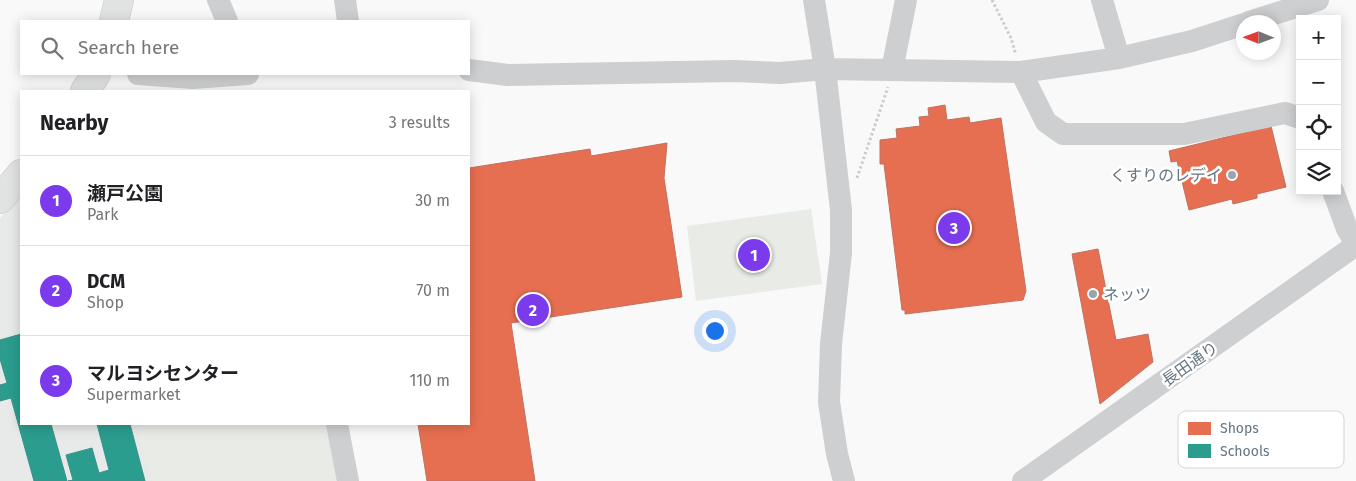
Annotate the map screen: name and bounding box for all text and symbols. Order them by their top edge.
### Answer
north arrow [1236,15,1281,60]
map controls [1296,15,1341,195]
button: + [1296,15,1341,60]
search box [20,20,470,75]
icon: search [38,34,66,62]
text: Search here [78,36,179,59]
button: − [1296,60,1341,105]
button: locate [1296,105,1341,150]
text: Nearby [40,110,108,136]
text: 3 results [389,113,450,132]
button: layers [1296,150,1341,195]
place label: くすりのレデイ [1110,166,1222,185]
marker: くすりのレデイ [1226,169,1238,181]
text: 瀬戸公園 [87,182,163,205]
text: 1 [52,191,60,210]
text: 30 m [415,191,450,210]
text: Park [87,205,119,224]
pin: 3 [938,209,970,247]
pin: 1 [738,236,770,274]
text: DCM [87,270,125,293]
text: 2 [52,281,60,300]
text: 70 m [416,281,450,300]
place label: ネッツ [1103,285,1151,304]
marker: ネッツ [1087,288,1099,300]
pin: 2 [517,291,549,329]
text: Shop [87,293,124,312]
your location [702,318,728,344]
street label: 長田通り [1158,338,1222,390]
text: マルヨシセンター [87,362,239,385]
text: 3 [52,371,60,390]
text: 110 m [409,371,450,390]
text: Supermarket [87,385,181,404]
legend [1178,411,1344,468]
text: Shops [1220,420,1259,437]
text: Schools [1220,443,1270,460]

